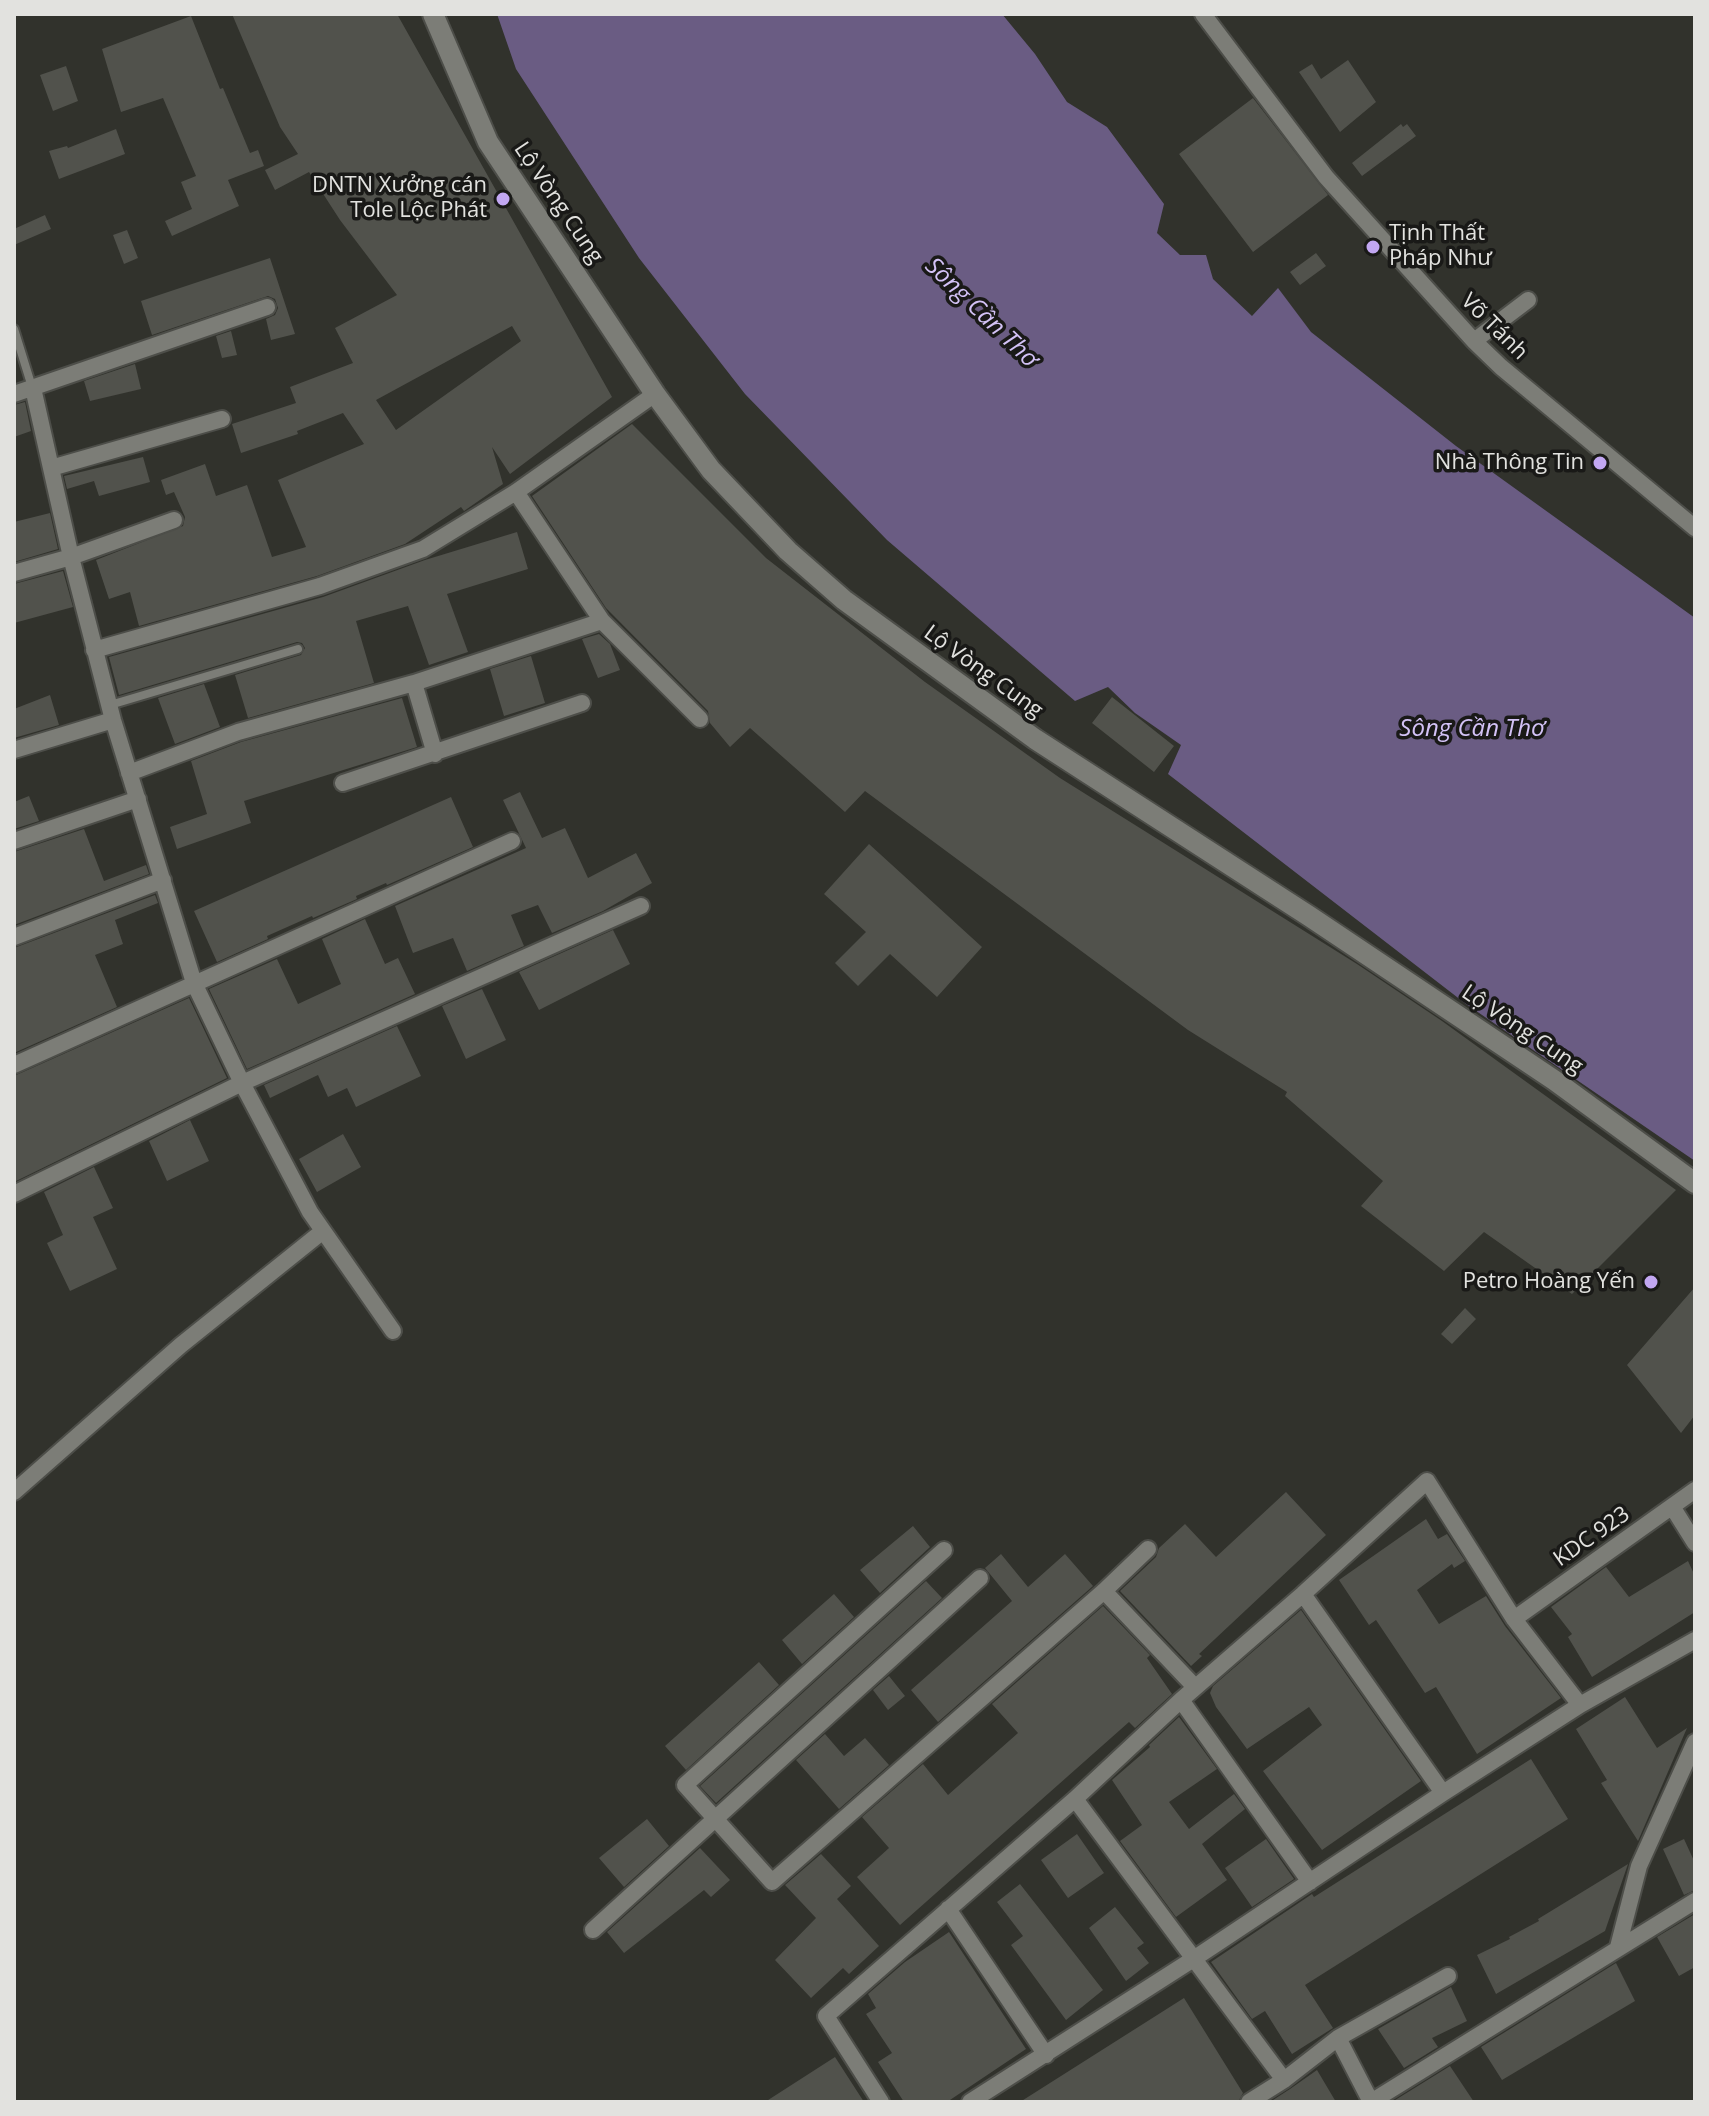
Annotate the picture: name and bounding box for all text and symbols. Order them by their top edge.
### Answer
street label: Lộ Vòng Cung [508,137,608,269]
place label: DNTN Xưởng cán Tole Lộc Phát [312,173,487,224]
marker: DNTN Xưởng cán Tole Lộc Phát [494,190,512,208]
place label: Tịnh Thất Pháp Như [1389,221,1492,272]
marker: Tịnh Thất Pháp Như [1364,238,1382,256]
water label: Sông Cần Thơ [919,252,1043,374]
street label: Võ Tánh [1455,288,1533,366]
place label: Nhà Thông Tin [1435,450,1584,476]
marker: Nhà Thông Tin [1591,454,1609,472]
street label: Lộ Vòng Cung [918,620,1048,724]
water label: Sông Cần Thơ [1399,715,1545,743]
street label: Lộ Vòng Cung [1456,980,1588,1080]
place label: Petro Hoàng Yến [1463,1269,1635,1295]
marker: Petro Hoàng Yến [1642,1273,1660,1291]
street label: KDC 923 [1549,1501,1635,1573]

